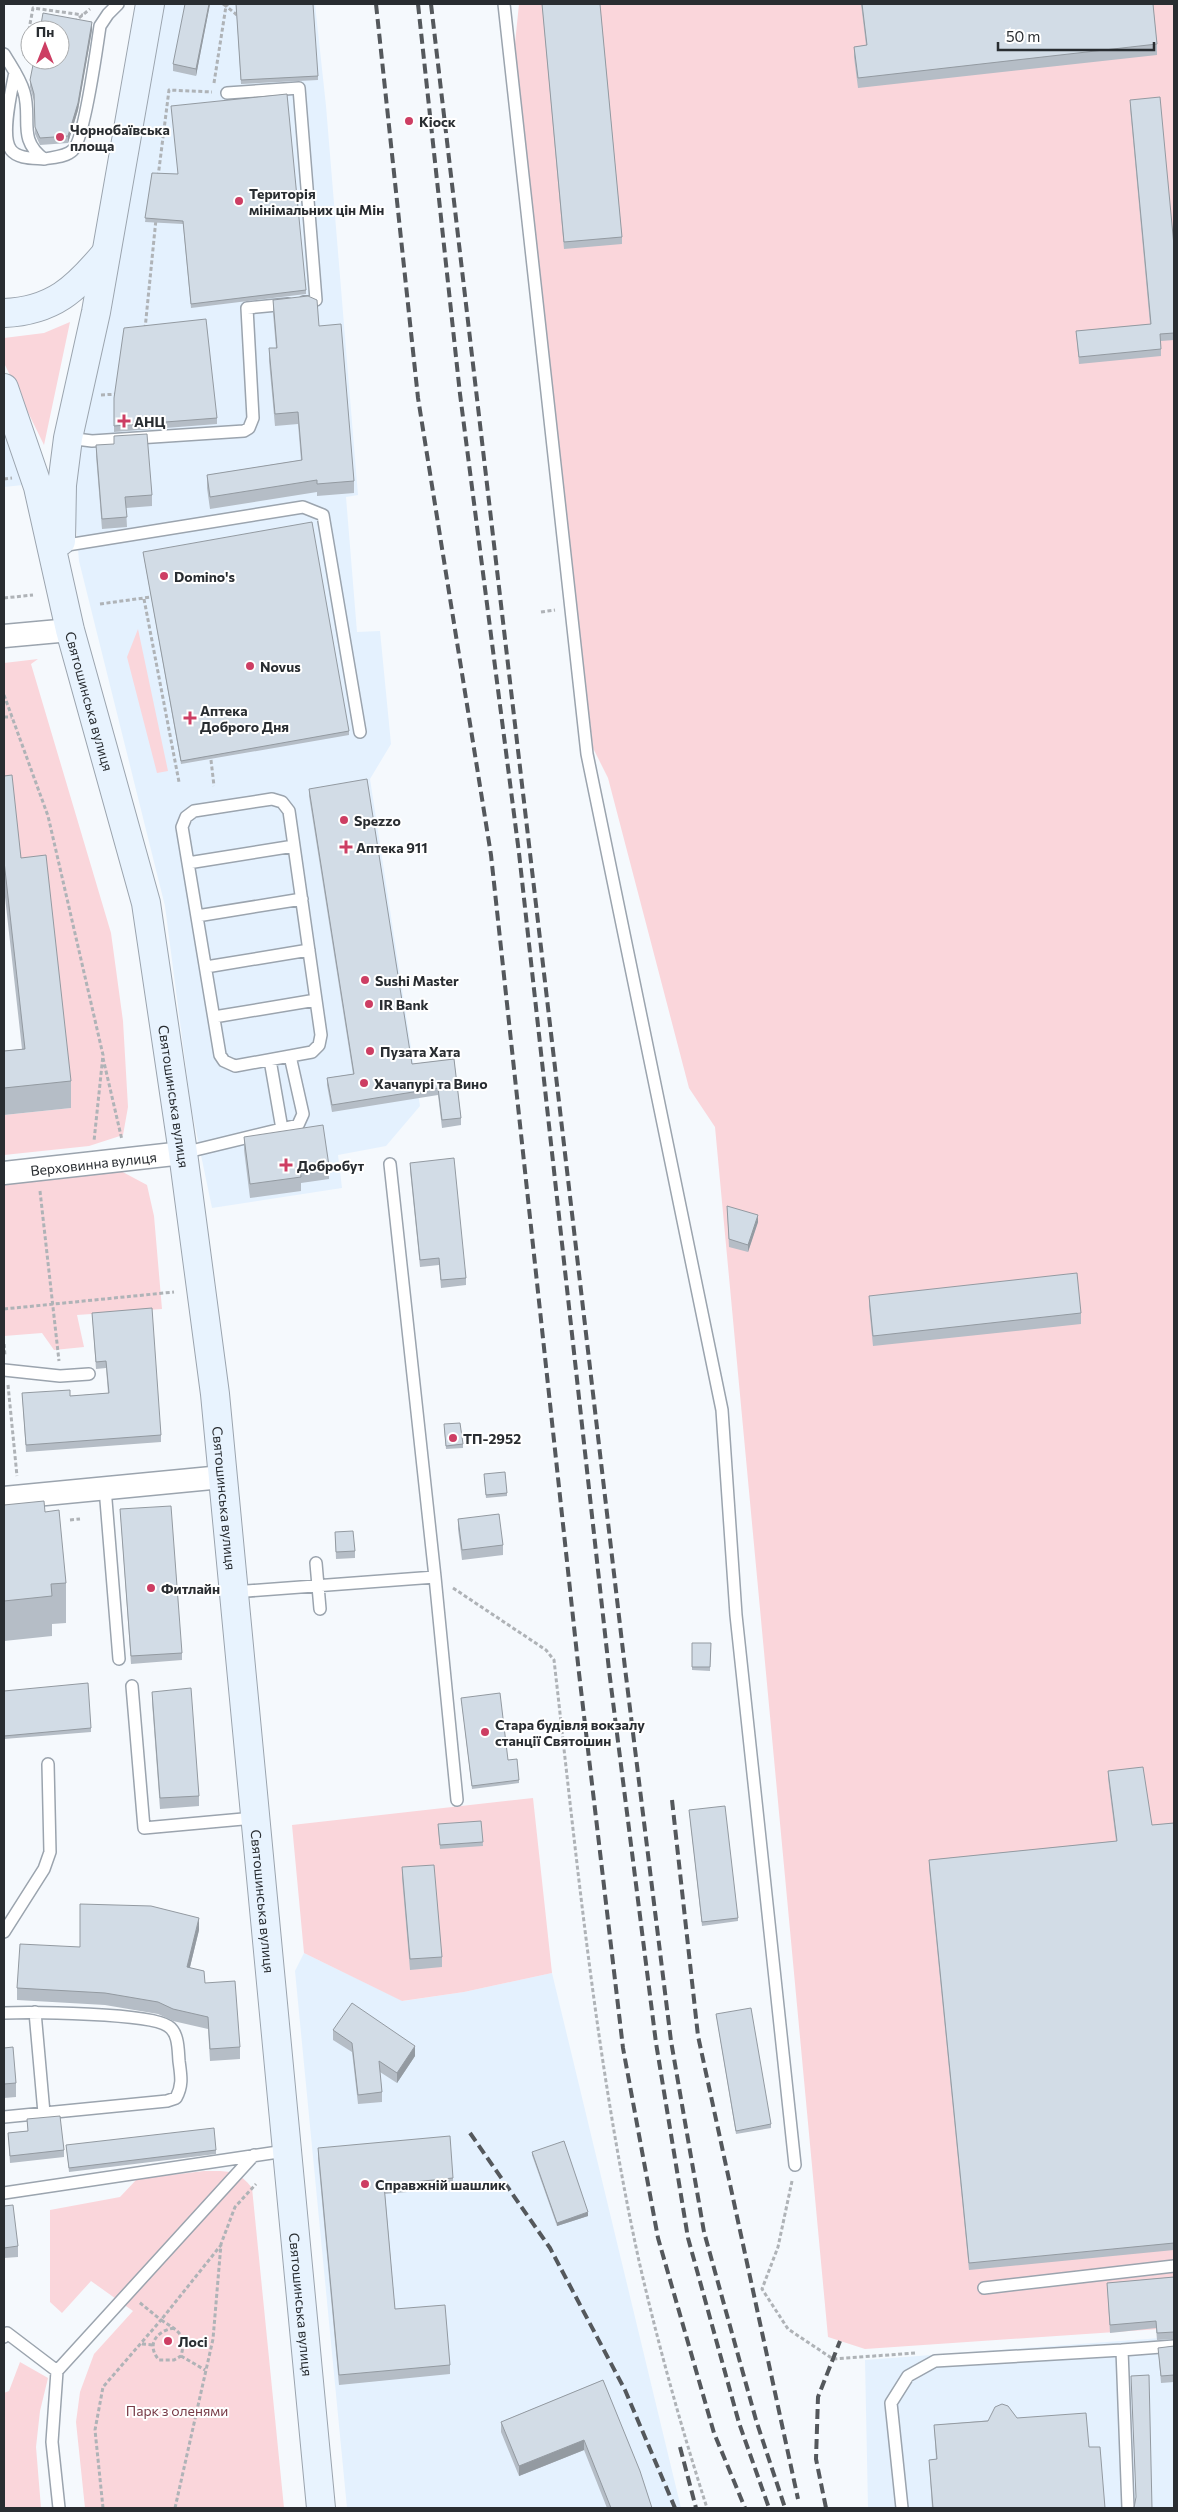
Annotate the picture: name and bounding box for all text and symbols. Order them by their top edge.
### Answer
north arrow [20,20,70,70]
scale bar [998,20,1154,52]
text: Пн [36,23,54,40]
text: 50 m [1006,27,1040,45]
place label: Кіоск [419,113,456,130]
marker: Кіоск [403,115,415,127]
place label: Чорнобаївська площа [70,121,170,154]
marker: Чорнобаївська площа [54,131,66,143]
place label: Територія мінімальних цін Мін [249,185,384,218]
marker: Територія мінімальних цін Мін [233,195,245,207]
place label: АНЦ [134,413,166,430]
marker: АНЦ [118,415,130,427]
place label: Domino's [174,568,235,585]
marker: Domino's [158,570,170,582]
street label: Святошинська вулиця [62,629,117,773]
place label: Novus [260,658,301,675]
marker: Novus [244,660,256,672]
place label: Аптека Доброго Дня [200,702,289,735]
marker: Аптека Доброго Дня [184,712,196,724]
place label: Spezzo [354,812,401,829]
marker: Spezzo [338,814,350,826]
place label: Аптека 911 [356,839,428,856]
marker: Аптека 911 [340,841,352,853]
place label: Sushi Master [375,972,459,989]
marker: Sushi Master [359,974,371,986]
place label: IR Bank [379,996,429,1013]
marker: IR Bank [363,998,375,1010]
street label: Святошинська вулиця [156,1024,193,1169]
place label: Пузата Хата [380,1043,460,1060]
marker: Пузата Хата [364,1045,376,1057]
place label: Хачапурі та Вино [374,1075,488,1092]
marker: Хачапурі та Вино [358,1077,370,1089]
street label: Верховинна вулиця [29,1148,158,1179]
place label: Добробут [297,1157,365,1174]
marker: Добробут [279,1158,293,1172]
street label: Святошинська вулиця [210,1425,240,1571]
place label: ТП-2952 [463,1430,521,1447]
marker: ТП-2952 [447,1432,459,1444]
place label: Фитлайн [161,1580,220,1597]
marker: Фитлайн [145,1582,157,1594]
place label: Стара будівля вокзалу станції Святошин [495,1716,645,1749]
marker: Стара будівля вокзалу станції Святошин [479,1726,491,1738]
street label: Святошинська вулиця [248,1829,279,1974]
place label: Справжній шашлик [375,2176,506,2193]
marker: Справжній шашлик [359,2178,371,2190]
street label: Святошинська вулиця [286,2232,317,2377]
place label: Лосі [178,2333,208,2350]
marker: Лосі [162,2335,174,2347]
park label: Парк з оленями [126,2402,228,2419]

